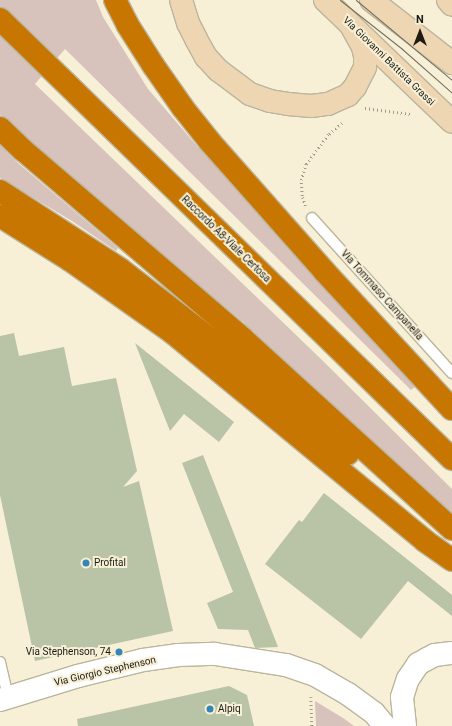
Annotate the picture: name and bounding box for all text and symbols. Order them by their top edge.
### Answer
north arrow [400,12,440,52]
text: N [416,13,424,26]
street label: Via Giovanni Battista Grassi [341,14,437,108]
street label: Raccordo A8-Viale Certosa [179,193,273,285]
street label: Via Tommaso Campanella [338,247,426,343]
place label: Profital [94,557,126,569]
marker: Profital [81,558,91,568]
place label: Via Stephenson, 74 [26,646,111,658]
marker: Via Stephenson, 74 [114,647,124,657]
street label: Via Giorgio Stephenson [53,653,157,689]
place label: Alpiq [218,703,241,715]
marker: Alpiq [205,704,215,714]

